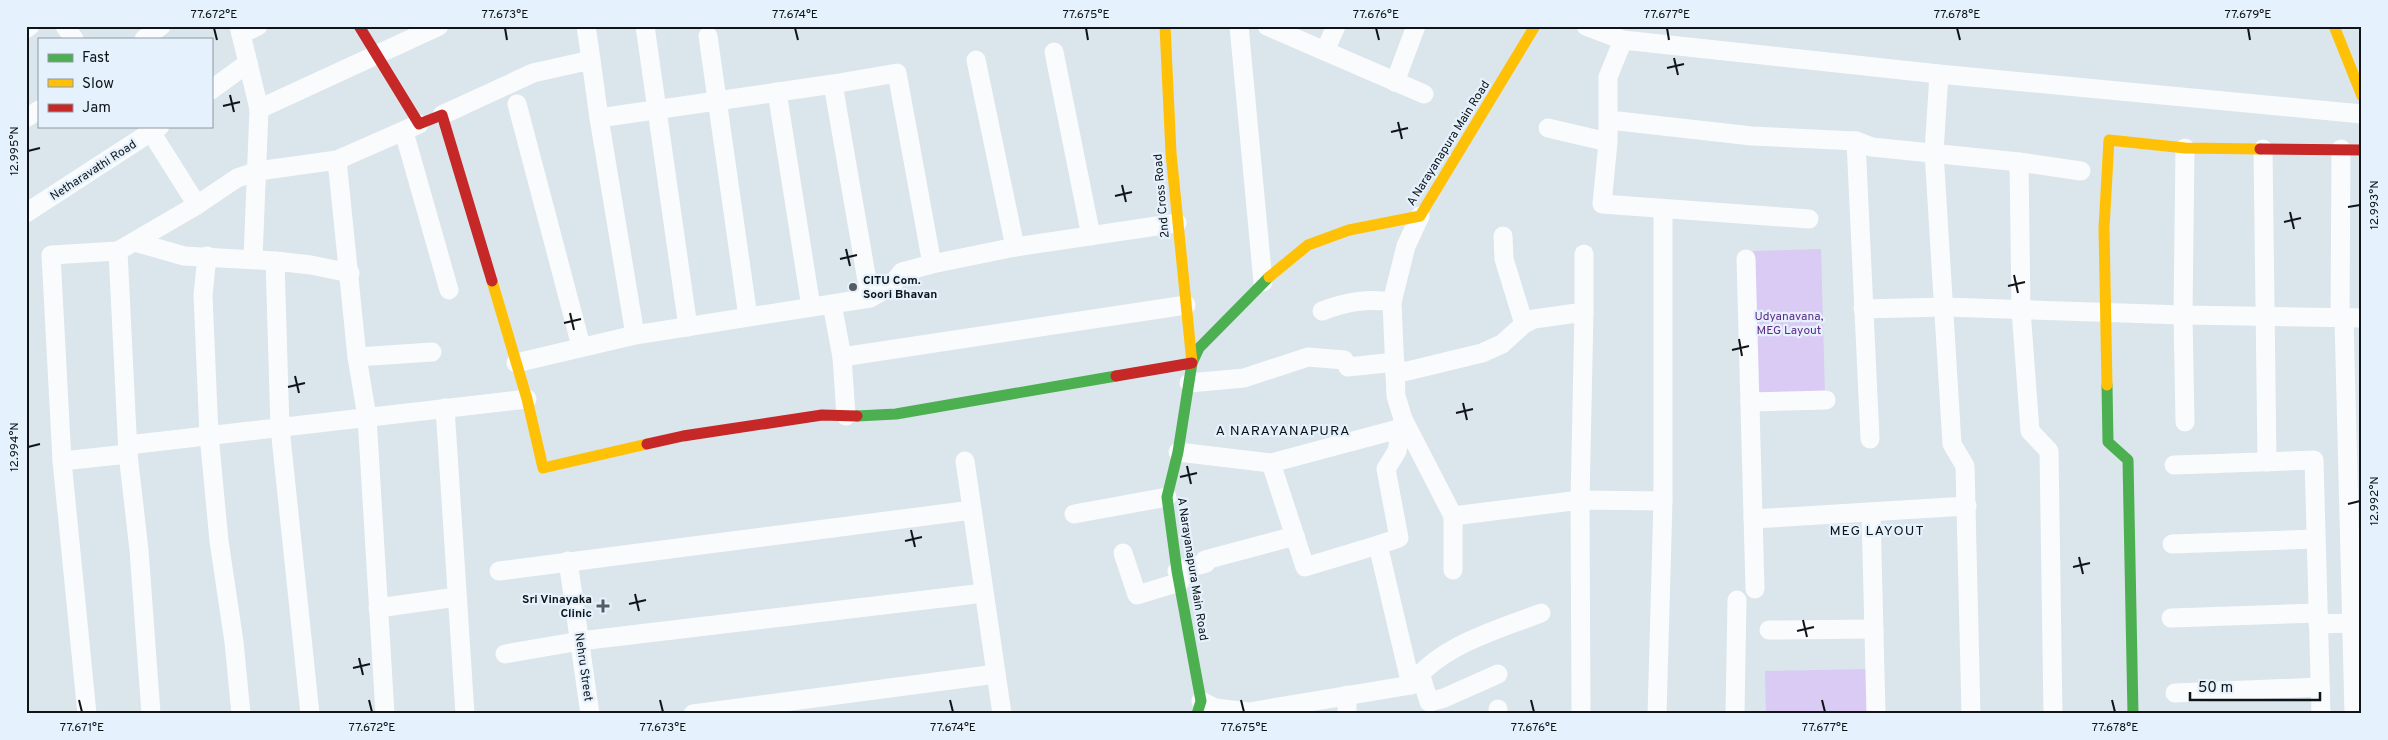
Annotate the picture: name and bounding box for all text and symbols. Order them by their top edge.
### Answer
text: 77.672°E [191,7,237,23]
text: 77.673°E [482,7,528,23]
text: 77.674°E [772,7,818,23]
text: 77.675°E [1062,7,1110,23]
text: 77.676°E [1353,7,1399,23]
text: 77.677°E [1644,7,1690,23]
text: 77.678°E [1934,7,1980,23]
text: 77.679°E [2225,7,2271,23]
legend [38,38,212,128]
text: Fast [82,49,110,68]
text: Slow [82,75,114,94]
street label: A Narayanapura Main Road [1404,78,1494,209]
text: Jam [82,99,111,118]
text: 12.995°N [7,126,23,176]
street label: Netharavathi Road [47,137,140,205]
street label: 2nd Cross Road [1150,153,1174,239]
text: 12.993°N [2367,180,2383,230]
place label: CITU Com. Soori Bhavan [863,273,937,303]
marker: CITU Com. Soori Bhavan [847,281,859,293]
park label: Udyanavana, MEG Layout [1754,309,1824,339]
text: 12.994°N [7,422,23,472]
district label: A NARAYANAPURA [1216,423,1350,440]
text: 12.992°N [2367,476,2383,526]
street label: A Narayanapura Main Road [1173,496,1211,642]
district label: MEG LAYOUT [1829,523,1925,540]
place label: Sri Vinayaka Clinic [522,592,592,622]
marker: Sri Vinayaka Clinic [596,599,610,613]
street label: Nehru Street [570,632,596,702]
scale bar [2190,670,2320,702]
text: 50 m [2198,679,2233,698]
text: 77.671°E [60,720,104,736]
text: 77.672°E [349,720,395,736]
text: 77.673°E [640,720,686,736]
text: 77.674°E [930,720,976,736]
text: 77.675°E [1220,720,1268,736]
text: 77.676°E [1511,720,1557,736]
text: 77.677°E [1802,720,1848,736]
text: 77.678°E [2092,720,2138,736]

